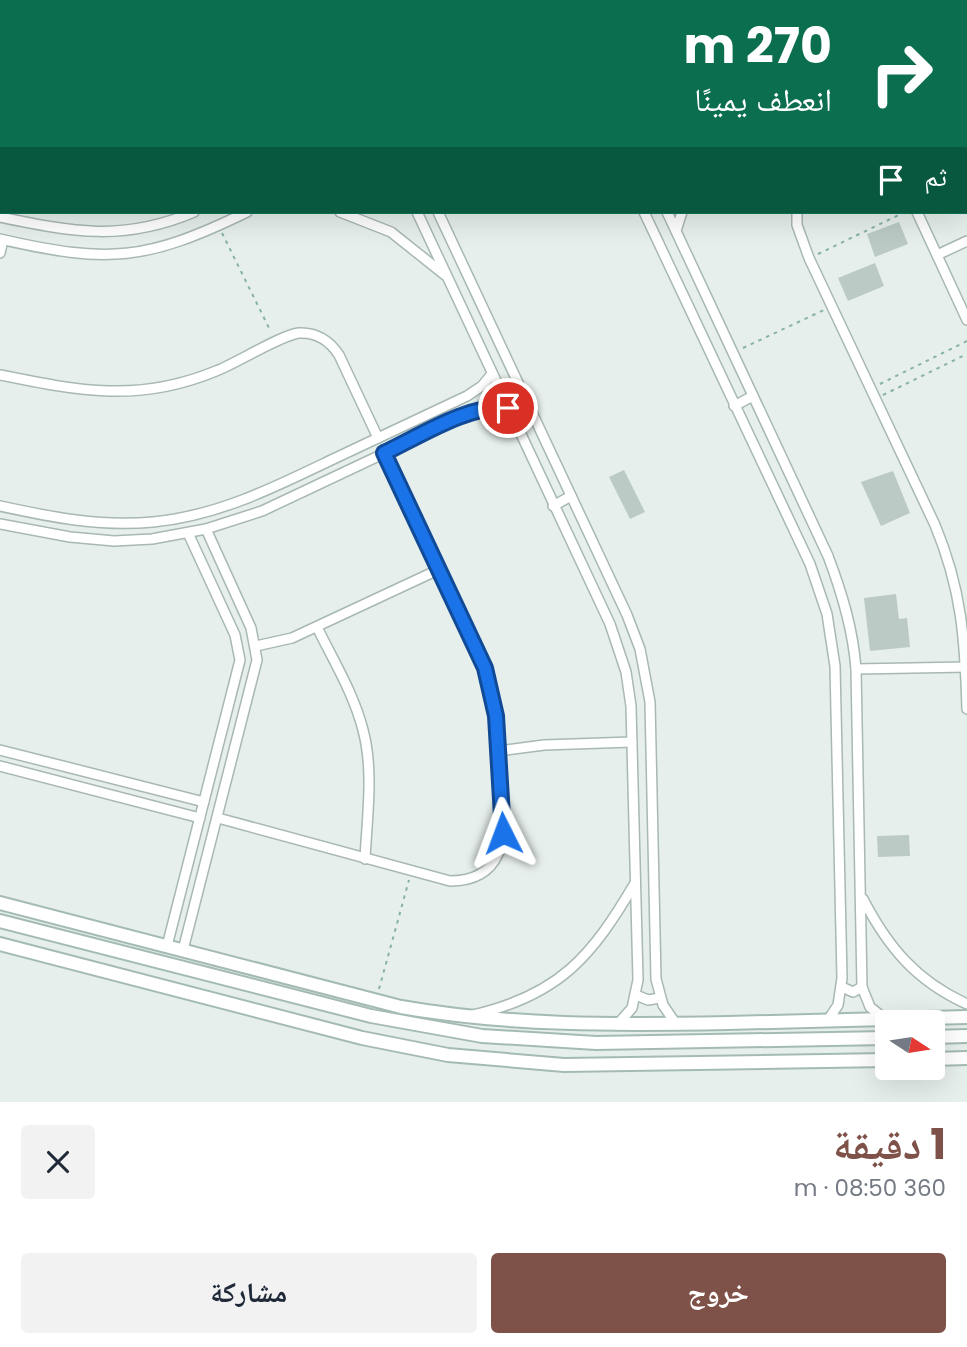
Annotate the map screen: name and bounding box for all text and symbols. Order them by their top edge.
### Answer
text: 270 m [684,12,832,80]
icon: right [856,28,947,119]
text: انعطف يمينًا [694,77,832,122]
text: ثم [924,159,947,195]
icon: arrive [872,161,910,199]
pin [478,378,538,438]
icon: arrive [489,389,527,427]
position arrow [466,796,540,870]
north arrow [875,1010,945,1080]
map controls [875,1010,945,1080]
text: 1 دقيقة [833,1115,946,1174]
button: close [21,1125,95,1199]
text: 360 m · 08:50 [794,1172,946,1204]
button: مشاركة [21,1253,477,1333]
button: خروج [491,1253,946,1333]

